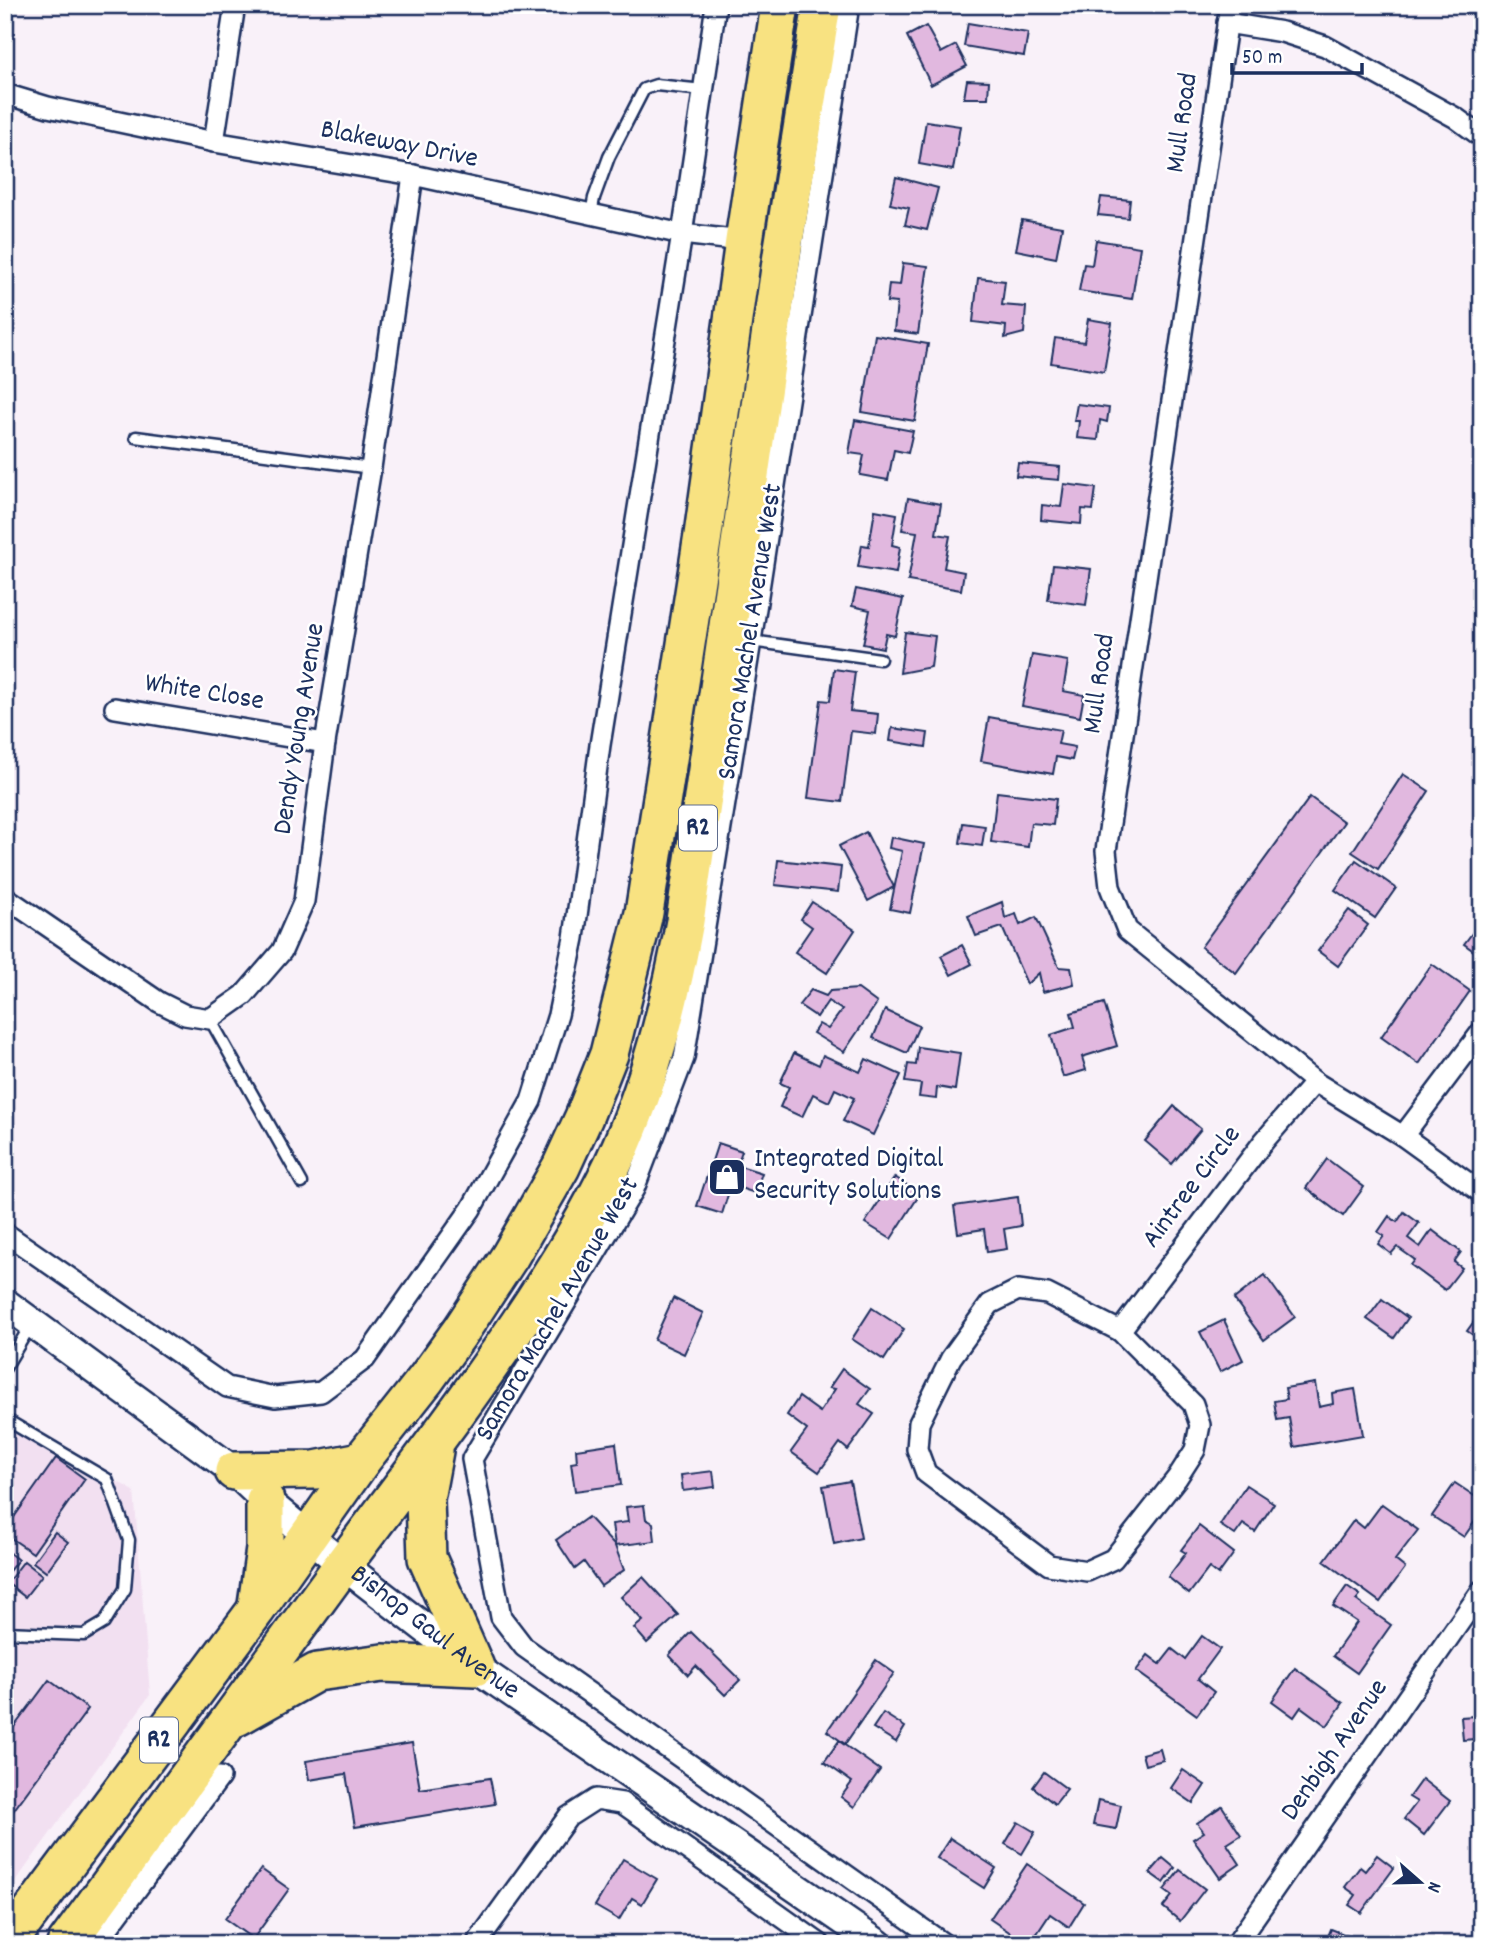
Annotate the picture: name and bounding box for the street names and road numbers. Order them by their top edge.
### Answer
street label: Mull Road [1157,70,1211,176]
street label: Blakeway Drive [317,111,481,181]
street label: Samora Machel Avenue West [709,481,795,783]
street label: Dendy Young Avenue [265,620,337,838]
street label: Mull Road [1074,631,1128,737]
street label: White Close [142,665,266,723]
road number: R2 [679,806,717,850]
street label: Aintree Circle [1133,1118,1253,1258]
street label: Samora Machel Avenue West [467,1170,651,1450]
street label: Bishop Gaul Avenue [340,1557,527,1711]
street label: Denbigh Avenue [1272,1672,1400,1830]
road number: R2 [140,1718,178,1763]

